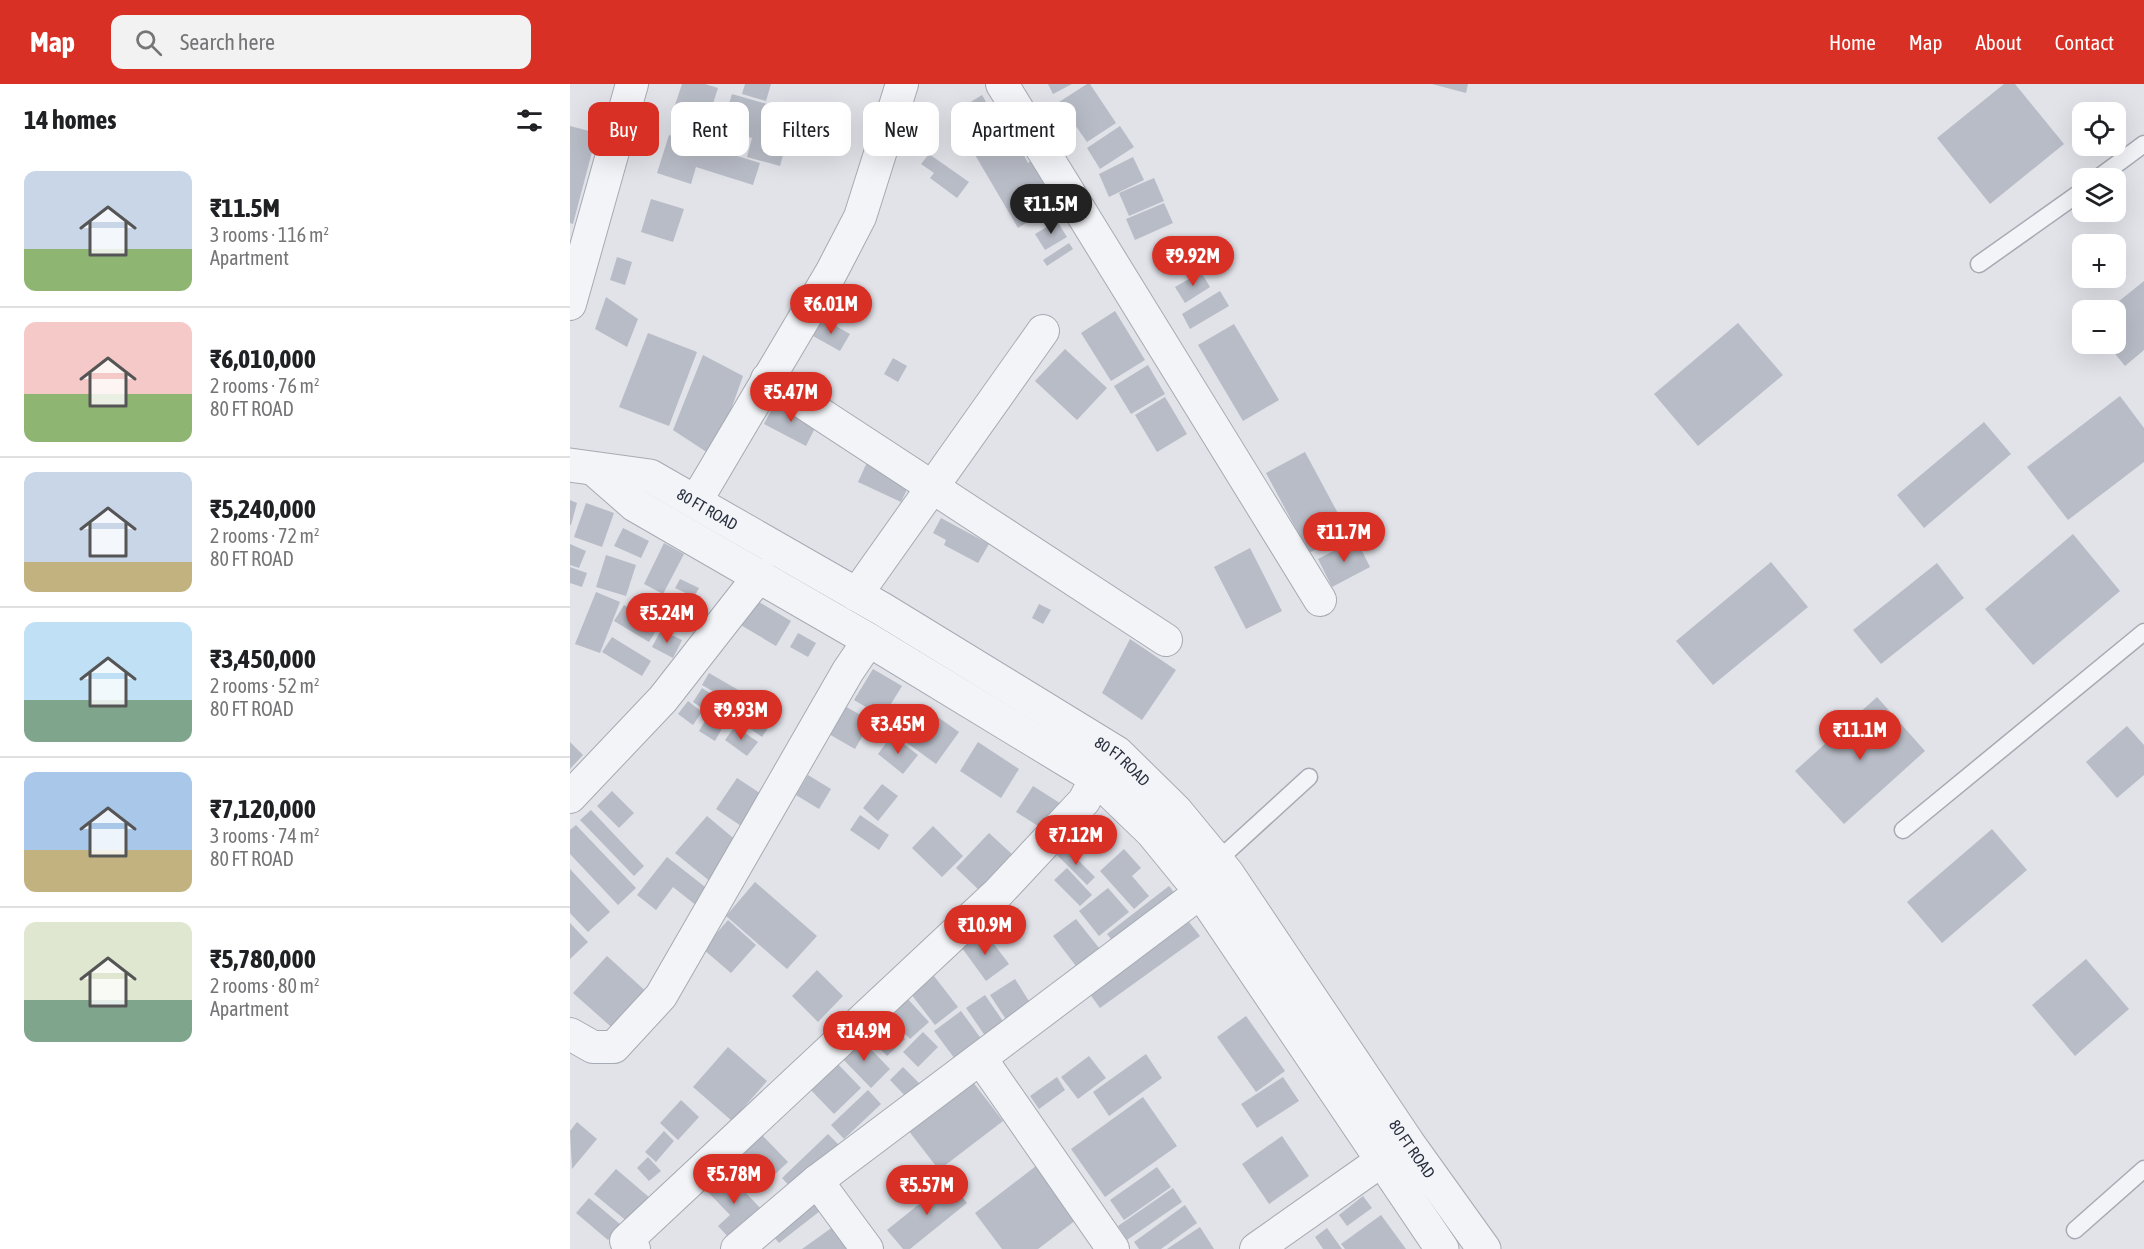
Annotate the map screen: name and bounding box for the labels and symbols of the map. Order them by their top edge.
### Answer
pin: ₹11.5M [1002,184,1100,235]
pin: ₹9.92M [1144,236,1242,287]
pin: ₹6.01M [782,284,880,335]
pin: ₹5.47M [742,372,840,423]
street label: 80 FT ROAD [674,484,741,533]
pin: ₹11.7M [1295,512,1393,563]
pin: ₹5.24M [618,593,716,644]
pin: ₹9.93M [692,690,790,741]
pin: ₹3.45M [849,704,947,755]
pin: ₹11.1M [1811,710,1909,761]
street label: 80 FT ROAD [1092,733,1154,789]
pin: ₹7.12M [1027,815,1125,866]
pin: ₹10.9M [936,905,1034,956]
pin: ₹14.9M [815,1011,913,1062]
street label: 80 FT ROAD [1386,1116,1439,1181]
pin: ₹5.78M [685,1154,783,1205]
pin: ₹5.57M [878,1165,976,1216]

